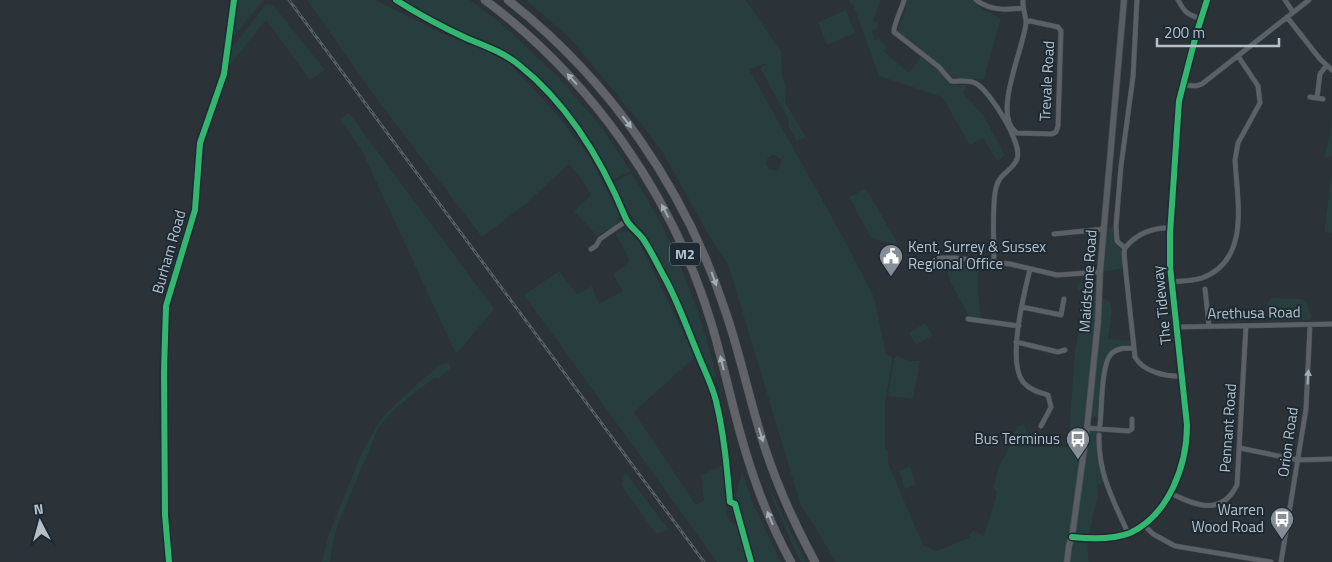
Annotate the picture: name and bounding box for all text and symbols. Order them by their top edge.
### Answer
scale bar [1157,15,1280,47]
text: 200 m [1164,21,1205,44]
street label: Trevale Road [1033,40,1060,122]
one-way arrow [566,72,577,85]
one-way arrow [622,115,633,128]
one-way arrow [661,204,669,219]
street label: Burham Road [146,207,191,297]
street label: Maidstone Road [1072,229,1103,333]
place label: Kent, Surrey & Sussex Regional Office [908,235,1046,275]
road number: M2 [670,242,700,266]
public building icon: Kent, Surrey & Sussex Regional Office [878,243,904,277]
street label: The Tideway [1146,264,1177,346]
one-way arrow [710,272,718,287]
street label: Arethusa Road [1207,300,1301,325]
one-way arrow [718,355,726,370]
one-way arrow [1304,368,1312,384]
street label: Pennant Road [1213,383,1242,473]
street label: Orion Road [1271,406,1304,478]
bus stop icon: Bus Terminus [1065,426,1091,460]
one-way arrow [757,427,765,442]
place label: Bus Terminus [974,427,1060,450]
north arrow [15,497,65,547]
text: N [33,498,45,520]
place label: Warren Wood Road [1191,498,1264,538]
bus stop icon: Warren Wood Road [1269,506,1295,540]
one-way arrow [766,510,774,525]

